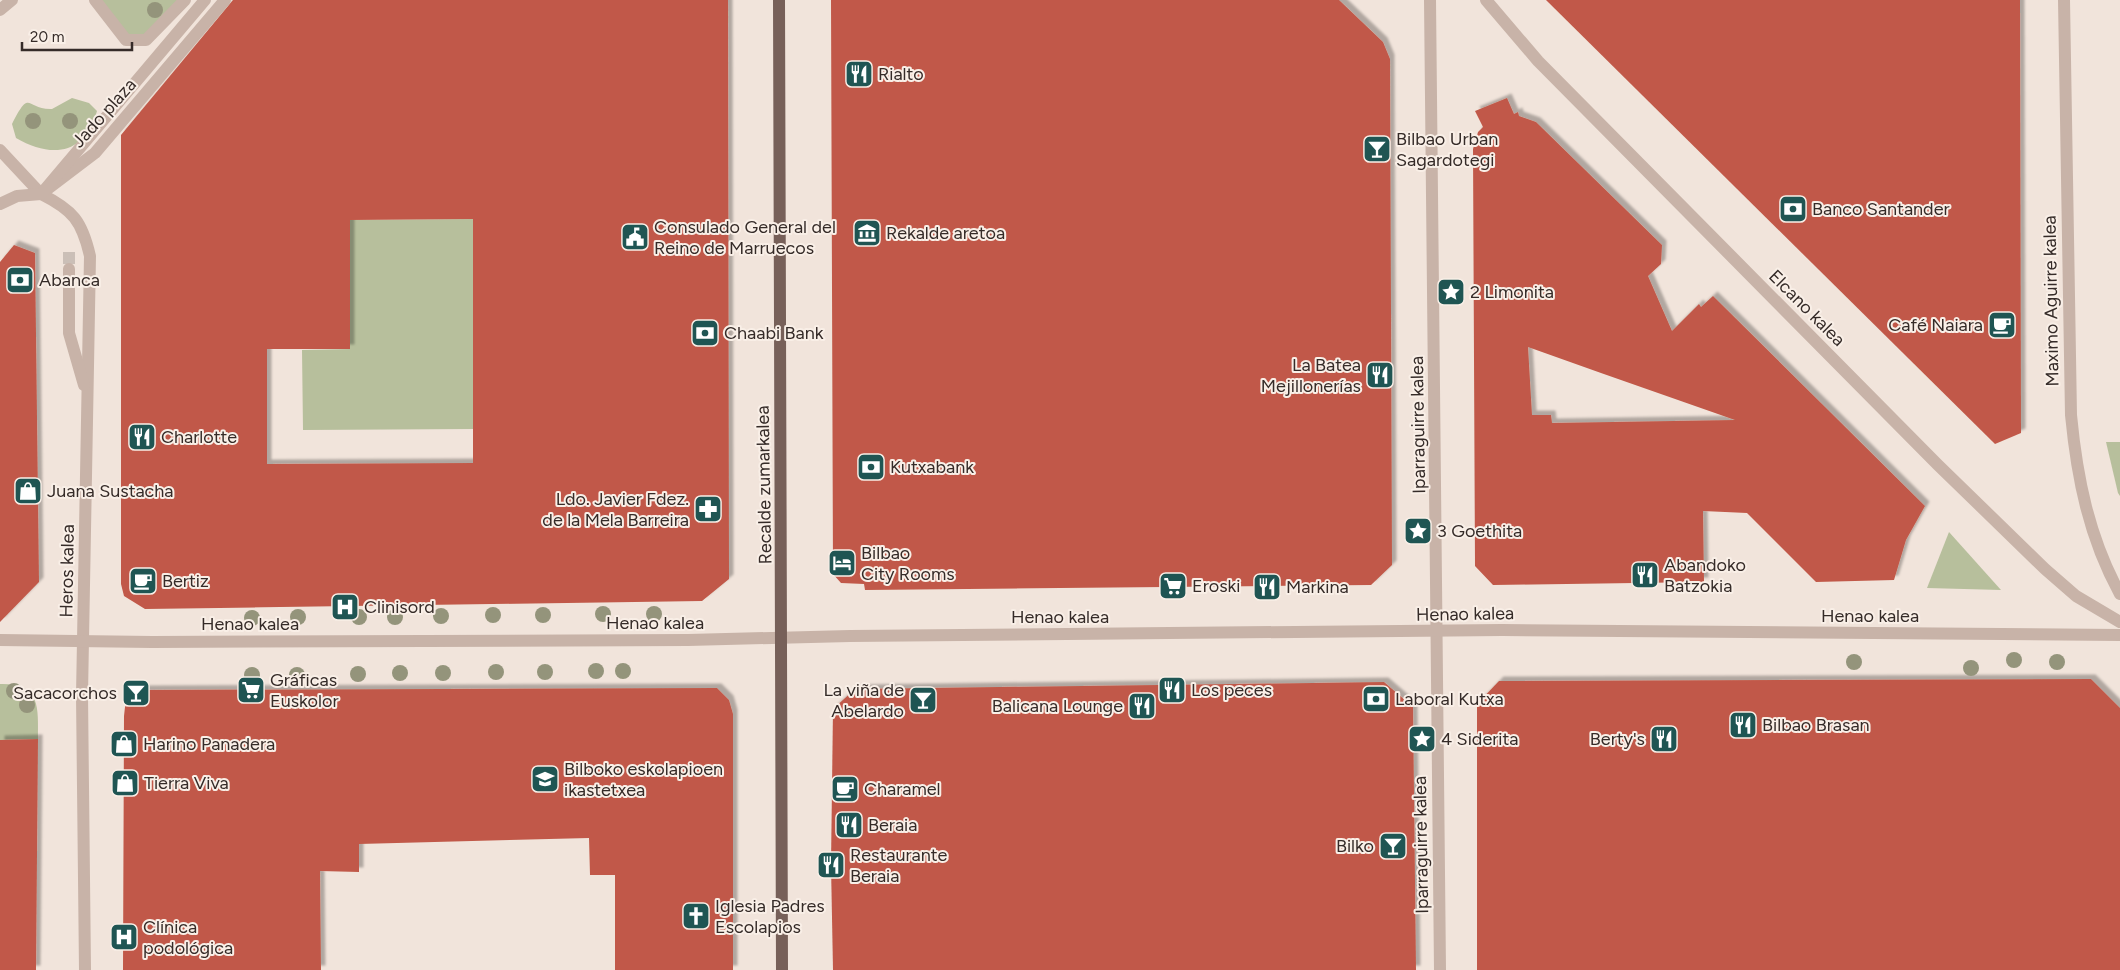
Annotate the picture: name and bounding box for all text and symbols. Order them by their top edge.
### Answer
scale bar [22,20,132,52]
text: 20 m [30,28,64,46]
restaurant icon: Rialto [844,59,874,89]
place label: Rialto [878,63,924,85]
street label: Jado plaza [67,74,141,152]
place label: Bilbao Urban Sagardotegi [1396,128,1498,171]
bar icon: Bilbao Urban Sagardotegi [1362,134,1392,164]
bank icon: Banco Santander [1778,194,1808,224]
place label: Banco Santander [1812,198,1950,220]
street label: Maximo Aguirre kalea [2039,215,2063,387]
place label: Consulado General del Reino de Marruecos [654,216,836,259]
museum icon: Rekalde aretoa [852,218,882,248]
public building icon: Consulado General del Reino de Marruecos [620,222,650,252]
place label: Rekalde aretoa [886,222,1005,244]
bank icon: Abanca [5,265,35,295]
street label: Elcano kalea [1764,265,1850,351]
place label: Abanca [39,269,100,291]
place icon: 2 Limonita [1436,277,1466,307]
place label: 2 Limonita [1470,281,1554,303]
cafe icon: Café Naiara [1987,310,2017,340]
place label: Café Naiara [1888,314,1983,336]
bank icon: Chaabi Bank [690,318,720,348]
place label: Chaabi Bank [724,322,824,344]
place label: La Batea Mejillonerías [1261,354,1361,397]
street label: Iparraguirre kalea [1406,356,1430,494]
restaurant icon: La Batea Mejillonerías [1365,360,1395,390]
street label: Recalde zumarkalea [752,405,776,565]
restaurant icon: Charlotte [127,422,157,452]
place label: Charlotte [161,426,237,448]
bank icon: Kutxabank [856,452,886,482]
place label: Kutxabank [890,456,974,478]
shop icon: Juana Sustacha [13,476,43,506]
place label: Juana Sustacha [47,480,174,502]
place label: Ldo. Javier Fdez. de la Mela Barreira [542,488,689,531]
pharmacy icon: Ldo. Javier Fdez. de la Mela Barreira [693,494,723,524]
place icon: 3 Goethita [1403,516,1433,546]
place label: 3 Goethita [1437,520,1522,542]
street label: Heros kalea [55,524,79,618]
place label: Bilbao City Rooms [861,542,955,585]
hotel icon: Bilbao City Rooms [827,548,857,578]
place label: Abandoko Batzokia [1664,554,1746,597]
restaurant icon: Abandoko Batzokia [1630,560,1660,590]
cafe icon: Bertiz [128,566,158,596]
place label: Bertiz [162,570,209,592]
supermarket icon: Eroski [1158,571,1188,601]
restaurant icon: Markina [1252,572,1282,602]
place label: Eroski [1192,575,1240,597]
place label: Markina [1286,576,1349,598]
hospital icon: Clinisord [330,592,360,622]
place label: Clinisord [364,596,435,618]
street label: Henao kalea [1416,602,1514,626]
street label: Henao kalea [1821,605,1919,627]
street label: Henao kalea [1011,606,1109,628]
street label: Henao kalea [606,612,704,634]
street label: Henao kalea [201,613,299,635]
place label: Gráficas Euskolor [270,669,339,712]
supermarket icon: Gráficas Euskolor [236,675,266,705]
restaurant icon: Los peces [1157,675,1187,705]
bar icon: Sacacorchos [121,678,151,708]
place label: La viña de Abelardo [823,679,904,722]
place label: Los peces [1191,679,1272,701]
place label: Sacacorchos [13,682,117,704]
bank icon: Laboral Kutxa [1361,684,1391,714]
bar icon: La viña de Abelardo [908,685,938,715]
place label: Laboral Kutxa [1395,688,1504,710]
restaurant icon: Balicana Lounge [1127,691,1157,721]
place label: Balicana Lounge [992,695,1123,717]
restaurant icon: Bilbao Brasan [1728,710,1758,740]
place label: Bilbao Brasan [1762,714,1870,736]
place icon: 4 Siderita [1407,724,1437,754]
restaurant icon: Berty's [1649,724,1679,754]
place label: 4 Siderita [1441,728,1518,750]
place label: Berty's [1590,728,1645,750]
shop icon: Harino Panadera [109,729,139,759]
place label: Harino Panadera [143,733,275,755]
place label: Bilboko eskolapioen ikastetxea [564,758,723,801]
school or university icon: Bilboko eskolapioen ikastetxea [530,764,560,794]
shop icon: Tierra Viva [110,768,140,798]
place label: Tierra Viva [144,772,229,794]
cafe icon: Charamel [830,774,860,804]
street label: Iparraguirre kalea [1409,776,1433,914]
place label: Charamel [864,778,941,800]
restaurant icon: Beraia [834,810,864,840]
place label: Beraia [868,814,917,836]
bar icon: Bilko [1378,831,1408,861]
place label: Bilko [1336,835,1374,857]
place label: Restaurante Beraia [850,844,948,887]
restaurant icon: Restaurante Beraia [816,850,846,880]
place label: Iglesia Padres Escolapios [715,895,825,938]
church icon: Iglesia Padres Escolapios [681,901,711,931]
place label: Clínica podológica [143,916,233,959]
hospital icon: Clínica podológica [109,922,139,952]

